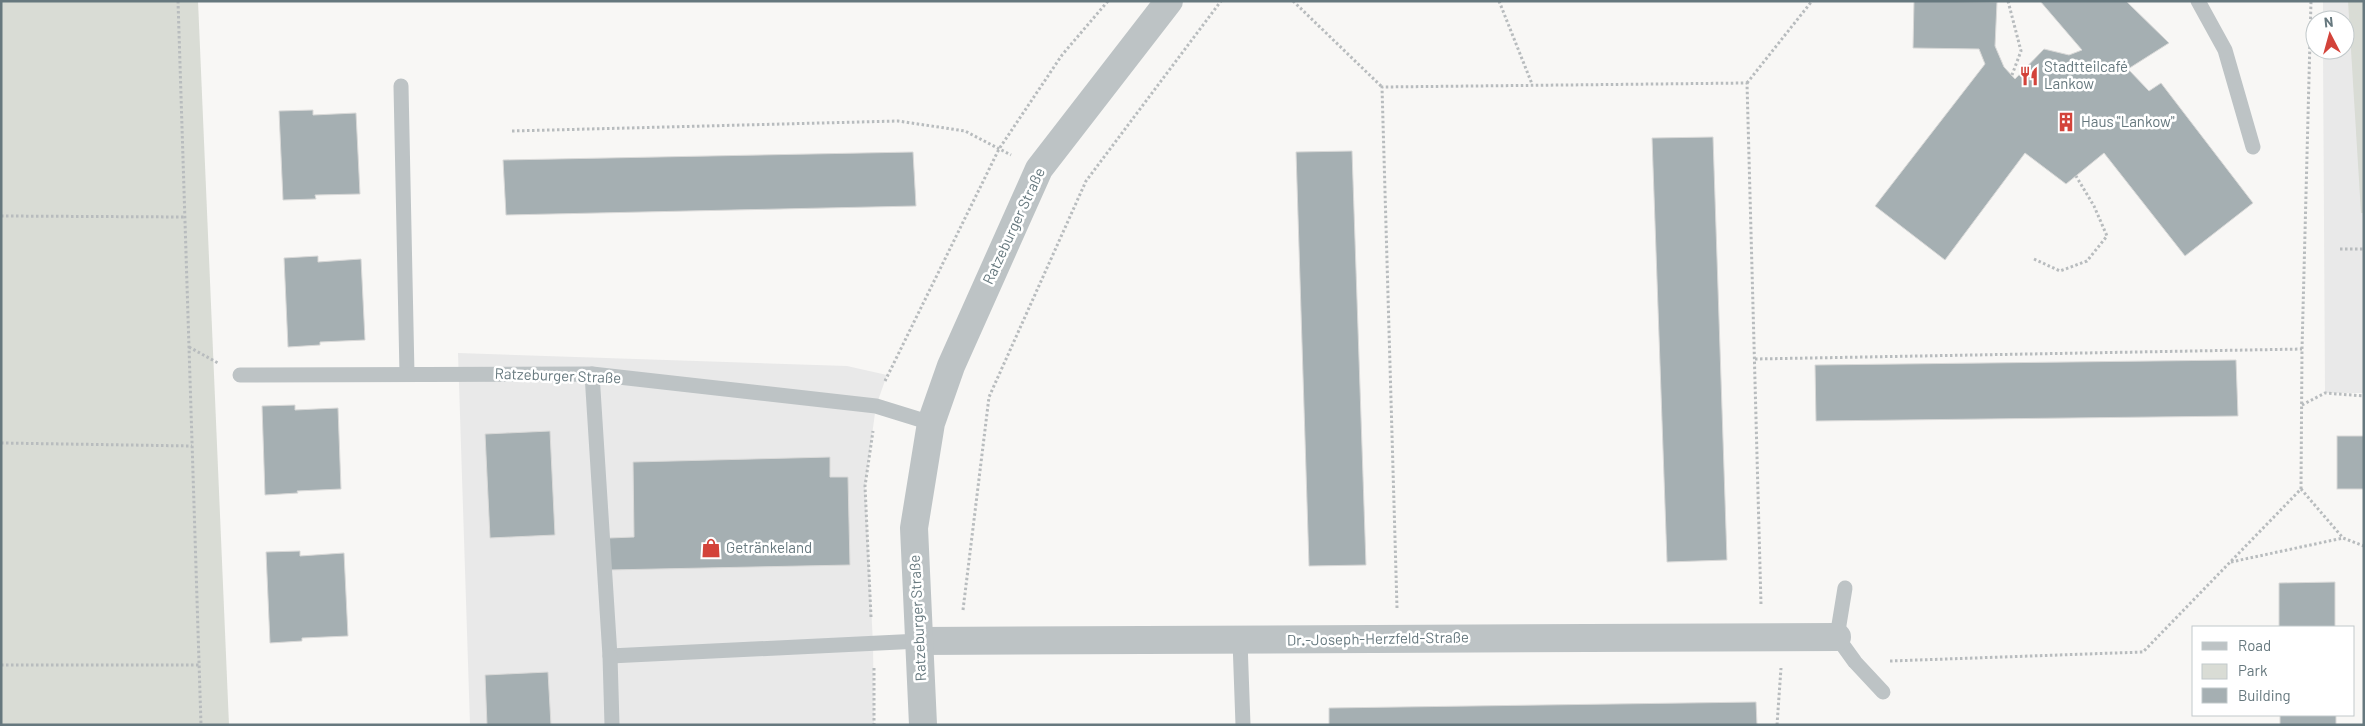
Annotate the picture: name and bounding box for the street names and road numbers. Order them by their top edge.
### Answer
street label: Ratzeburger Straße [978,164,1048,287]
street label: Ratzeburger Straße [494,364,622,386]
street label: Ratzeburger Straße [905,554,929,682]
street label: Dr.-Joseph-Herzfeld-Straße [1287,627,1469,649]

